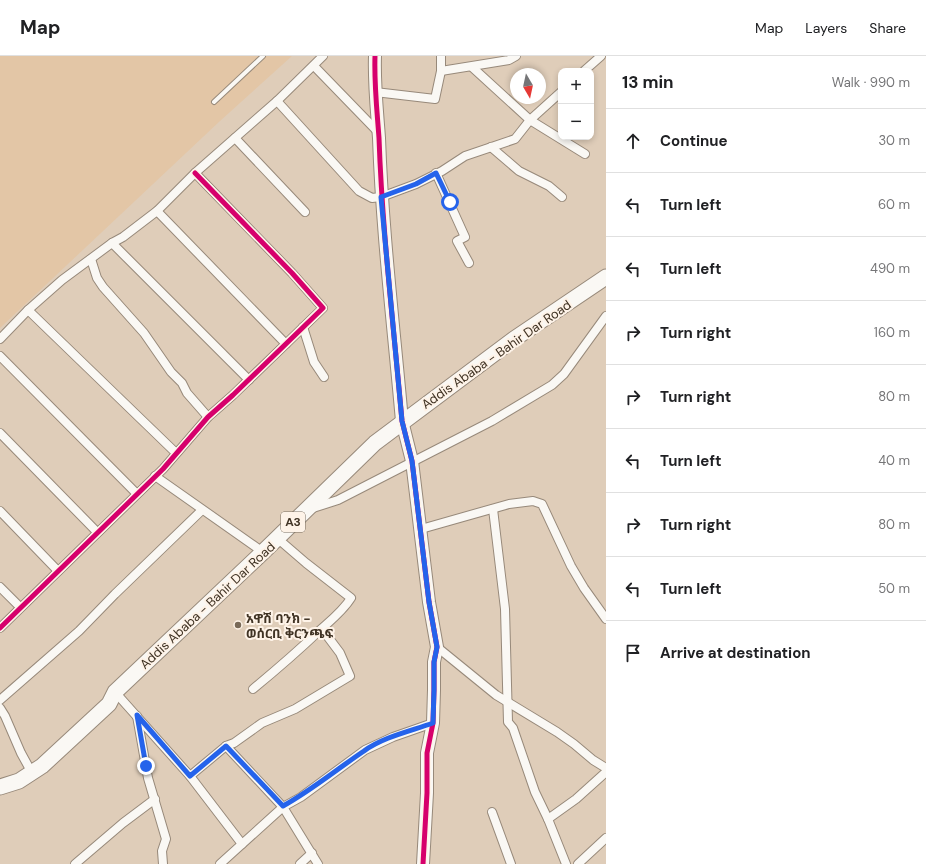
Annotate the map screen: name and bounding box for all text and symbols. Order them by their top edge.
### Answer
text: Map [20,15,60,40]
text: Map [755,19,783,37]
text: Layers [805,19,847,37]
text: Share [869,19,906,37]
north arrow [510,68,546,104]
map controls [558,68,594,140]
button: + [558,68,594,104]
text: 13 min [622,71,674,93]
text: Walk · 990 m [832,74,910,91]
button: − [558,104,594,140]
icon: ahead [622,130,644,152]
text: Continue [660,131,728,151]
text: 30 m [878,132,910,149]
route start [441,193,459,211]
icon: left [622,194,644,216]
text: Turn left [660,195,721,215]
text: 60 m [878,196,910,213]
icon: left [622,258,644,280]
text: Turn left [660,259,721,279]
text: 490 m [870,260,910,277]
street label: Addis Ababa - Bahir Dar Road [418,296,574,413]
icon: right [622,322,644,344]
text: Turn right [660,323,731,343]
text: 160 m [874,324,910,341]
icon: right [622,386,644,408]
text: Turn right [660,387,731,407]
text: 80 m [878,388,910,405]
icon: left [622,450,644,472]
text: Turn left [660,451,721,471]
text: 40 m [878,452,910,469]
road number: A3 [281,512,305,532]
icon: right [622,514,644,536]
text: Turn right [660,515,731,535]
text: 80 m [878,516,910,533]
street label: Addis Ababa - Bahir Dar Road [136,538,279,673]
icon: left [622,578,644,600]
text: Turn left [660,579,721,599]
text: 50 m [878,580,910,597]
place label: አዋሽ ባንክ - ወሰርቢ ቅርንጫፍ [246,610,333,642]
marker: አዋሽ ባንክ - ወሰርቢ ቅርንጫፍ [233,620,243,630]
icon: arrive [622,642,644,664]
text: Arrive at destination [660,643,811,663]
route end [137,757,155,775]

